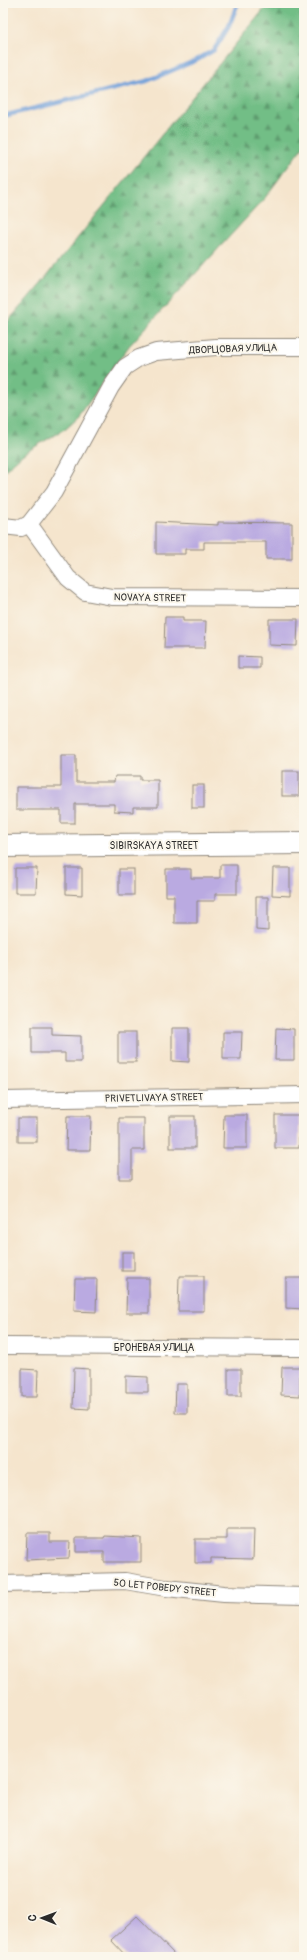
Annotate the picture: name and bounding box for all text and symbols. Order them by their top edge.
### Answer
street label: ДВОРЦОВАЯ УЛИЦА [188,341,278,357]
street label: NOVAYA STREET [114,591,187,605]
street label: SIBIRSKAYA STREET [110,840,199,852]
street label: PRIVETLIVAYA STREET [105,1091,204,1105]
street label: БРОНЕВАЯ УЛИЦА [114,1342,195,1354]
street label: 50 LET POBEDY STREET [113,1577,217,1599]
north arrow [22,1898,62,1938]
text: С [26,1914,39,1921]

